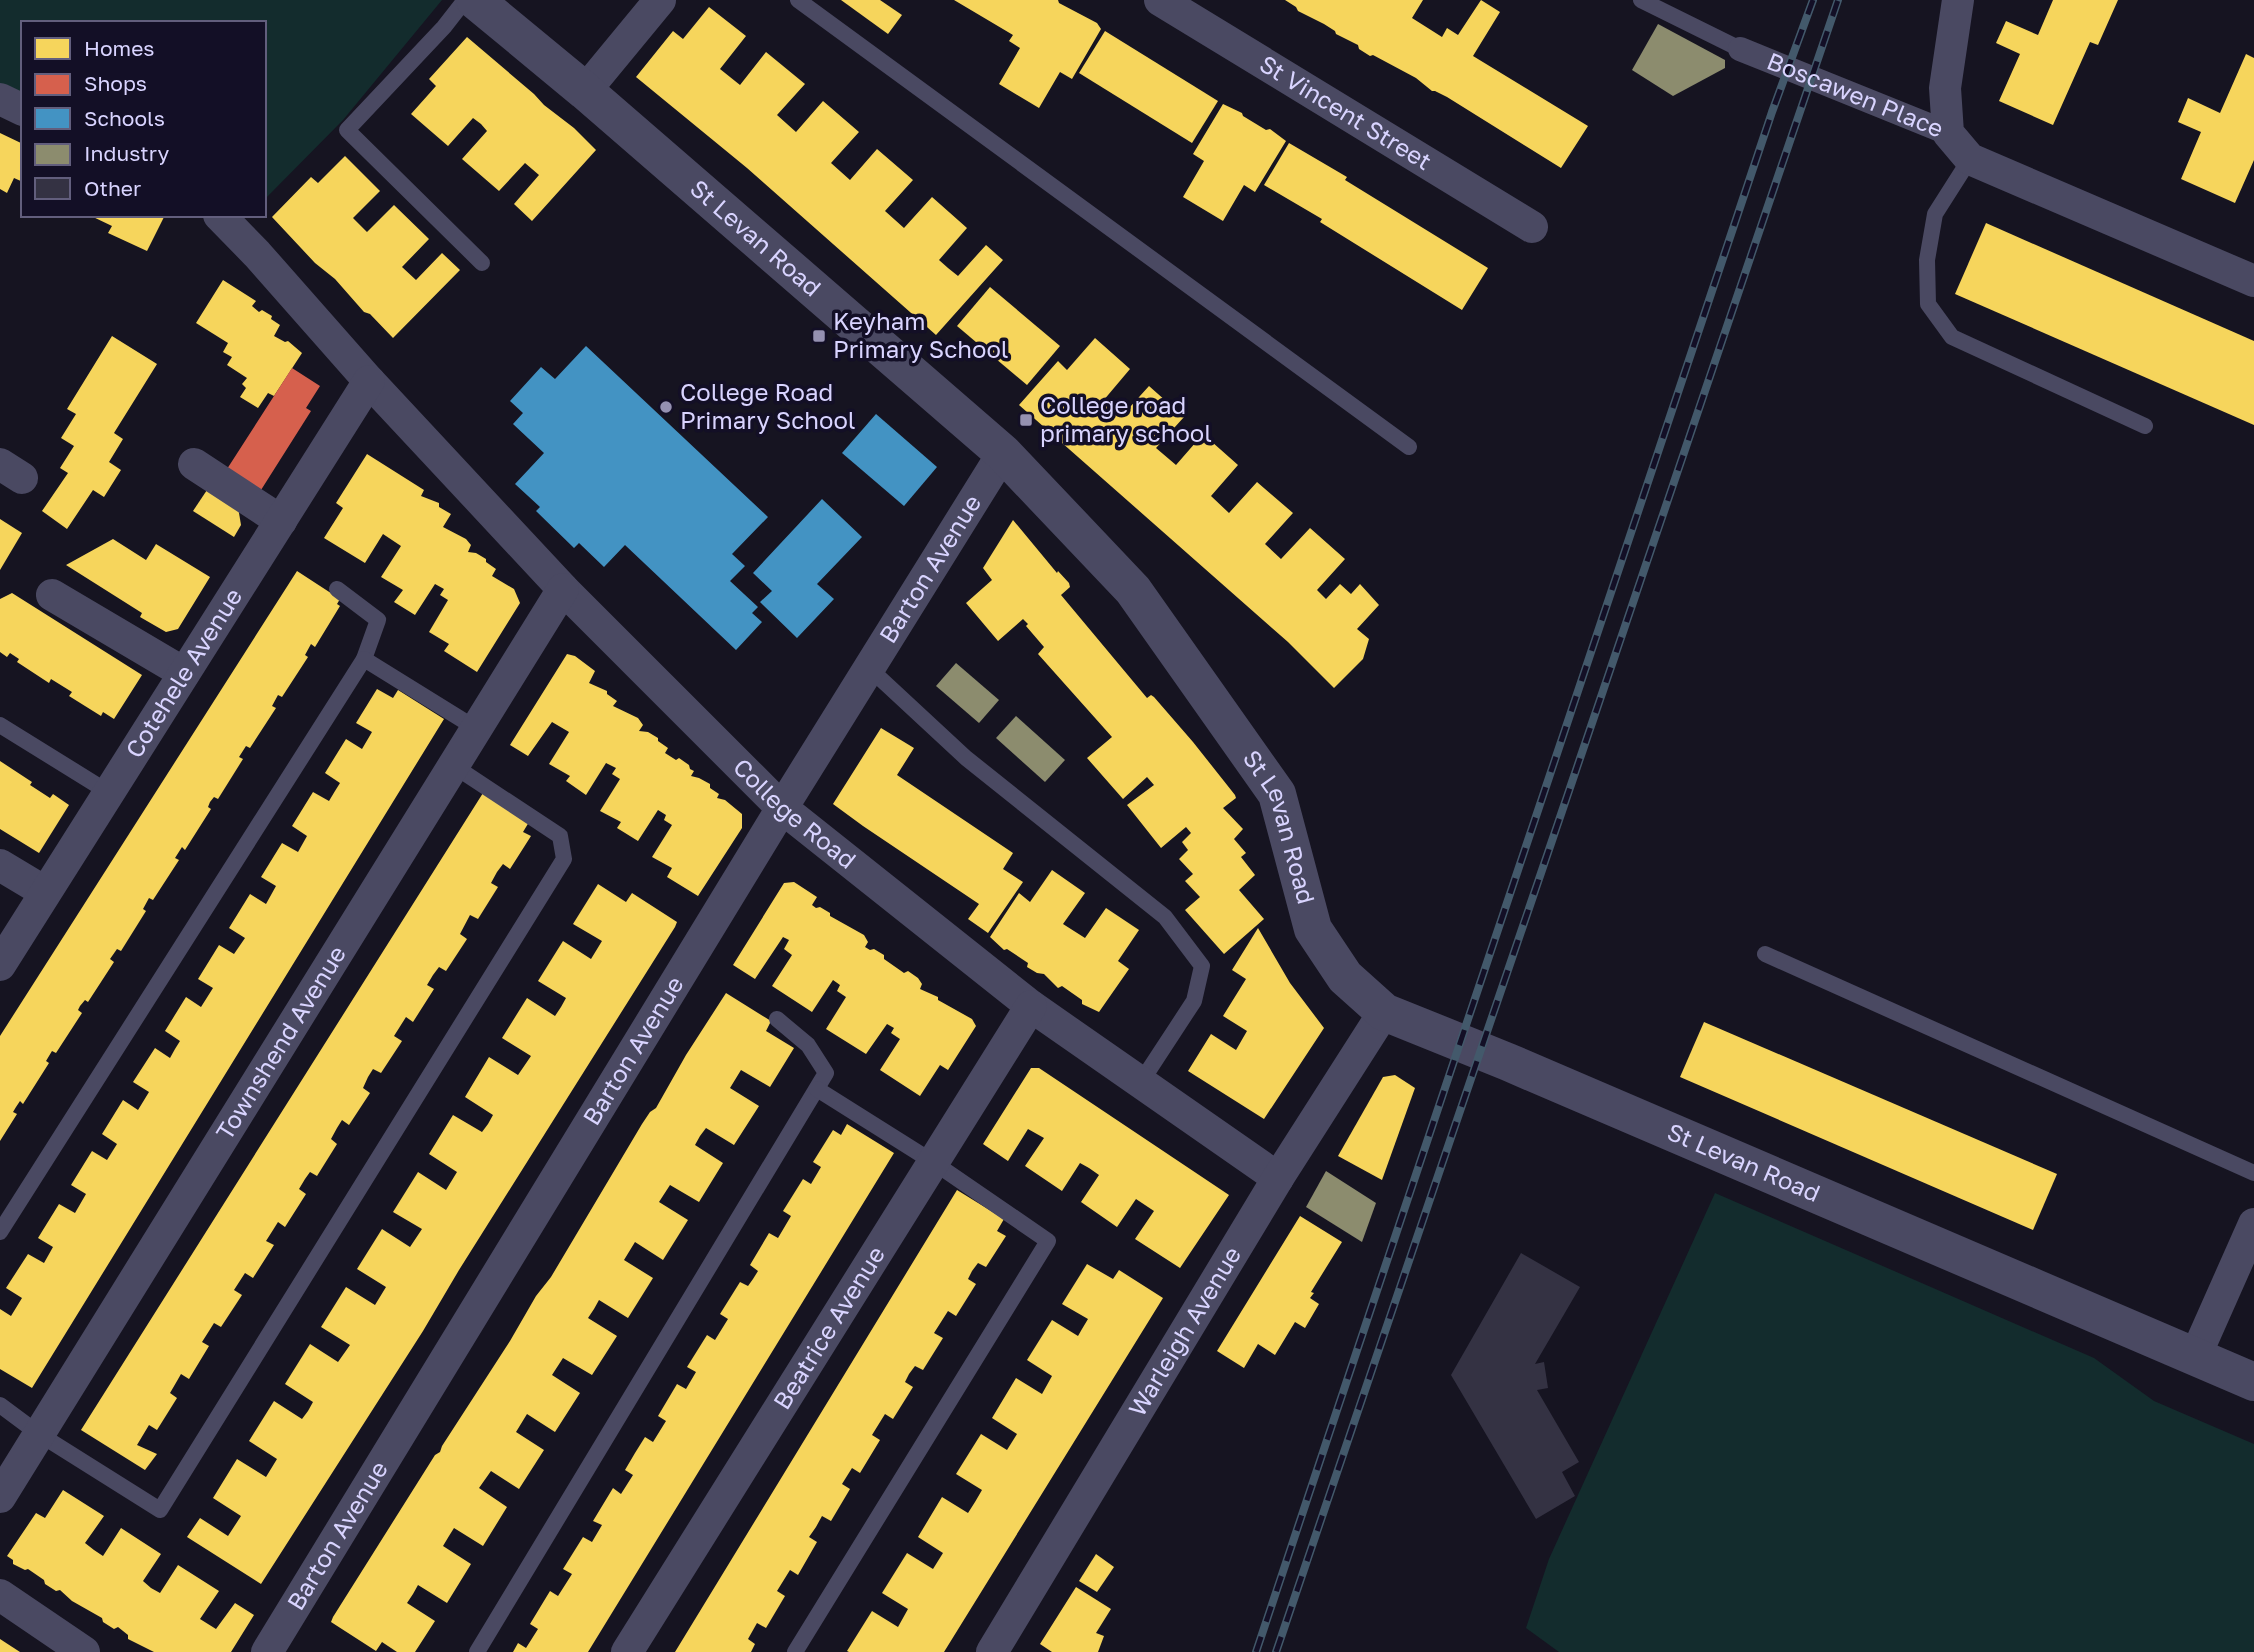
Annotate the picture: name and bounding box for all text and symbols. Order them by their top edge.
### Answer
legend [21,21,266,217]
text: Homes [84,35,154,61]
street label: Boscawen Place [1763,45,1948,143]
street label: St Vincent Street [1255,48,1437,175]
text: Shops [84,70,147,96]
text: Schools [84,105,165,131]
text: Industry [84,140,169,166]
street label: St Levan Road [685,173,827,302]
text: Other [84,175,141,201]
place label: Keyham Primary School [833,306,1009,363]
marker: Keyham Primary School [811,328,827,344]
place label: College Road Primary School [680,377,856,434]
place label: College road primary school [1040,390,1212,447]
marker: College Road Primary School [658,399,674,415]
marker: College road primary school [1018,412,1034,428]
street label: Barton Avenue [872,489,986,648]
street label: Cotehele Avenue [119,582,247,763]
street label: St Levan Road [1238,744,1322,907]
street label: College Road [728,752,862,874]
street label: Townshend Avenue [209,940,351,1145]
street label: Barton Avenue [576,971,689,1130]
street label: St Levan Road [1663,1116,1825,1207]
street label: Beatrice Avenue [767,1241,890,1414]
street label: Warleigh Avenue [1122,1241,1246,1421]
street label: Barton Avenue [280,1455,393,1615]

